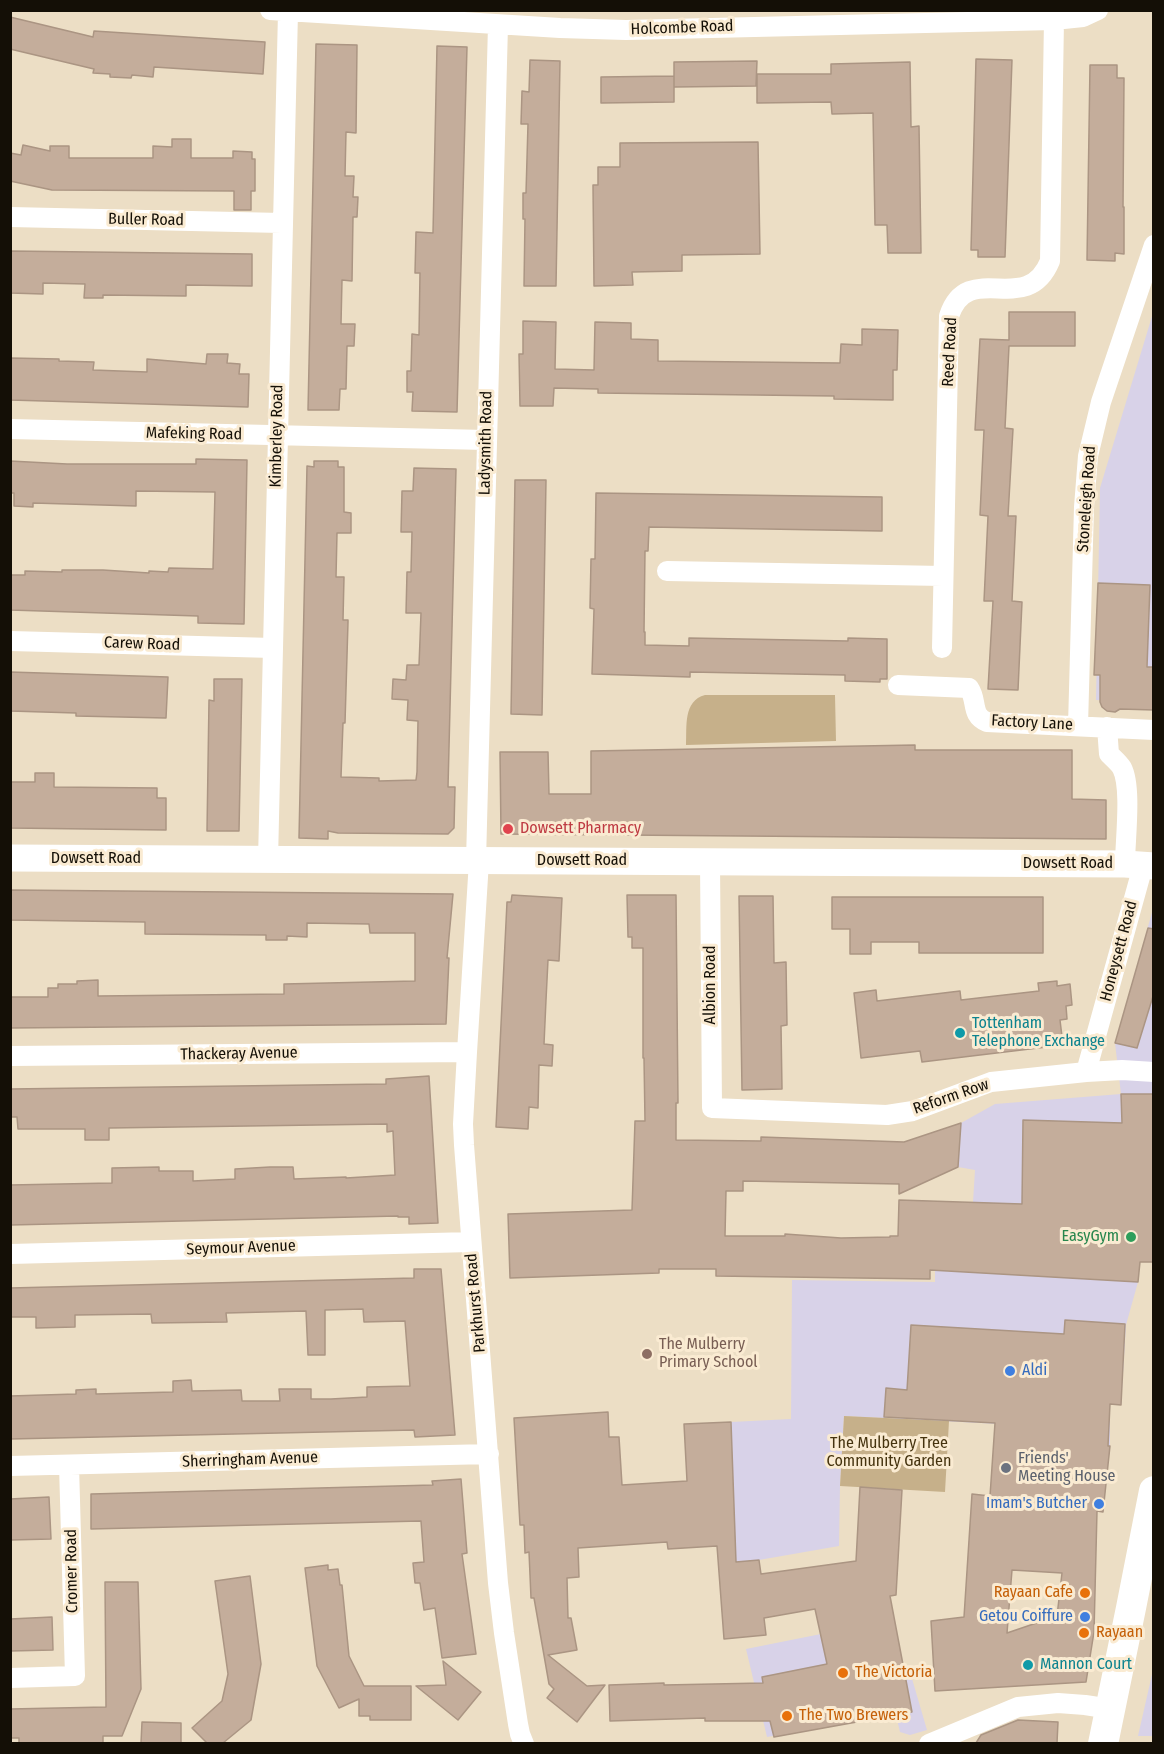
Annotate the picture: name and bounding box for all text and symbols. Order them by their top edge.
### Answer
street label: Holcombe Road [630,17,734,39]
street label: Buller Road [108,210,184,230]
street label: Reed Road [939,317,961,387]
street label: Kimberley Road [267,384,287,488]
street label: Ladysmith Road [475,391,497,495]
street label: Mafeking Road [146,424,242,444]
street label: Stoneleigh Road [1074,445,1100,553]
street label: Carew Road [104,633,180,655]
street label: Factory Lane [991,711,1073,735]
place label: Dowsett Pharmacy [520,819,641,839]
marker: Dowsett Pharmacy [501,822,515,836]
street label: Dowsett Road [51,849,141,869]
street label: Dowsett Road [537,851,627,871]
street label: Dowsett Road [1023,854,1113,874]
street label: Honeysett Road [1096,899,1142,1003]
street label: Albion Road [701,946,721,1024]
place label: Tottenham Telephone Exchange [972,1014,1105,1052]
marker: Tottenham Telephone Exchange [953,1026,967,1040]
street label: Thackeray Avenue [180,1043,298,1065]
street label: Reform Row [911,1075,991,1119]
place label: EasyGym [1062,1227,1119,1247]
marker: EasyGym [1124,1230,1138,1244]
street label: Seymour Avenue [186,1236,296,1260]
street label: Parkhurst Road [462,1253,490,1353]
place label: The Mulberry Primary School [659,1335,758,1373]
marker: The Mulberry Primary School [640,1347,654,1361]
place label: Aldi [1022,1361,1047,1381]
marker: Aldi [1003,1364,1017,1378]
park label: The Mulberry Tree Community Garden [827,1434,951,1472]
street label: Sherringham Avenue [182,1448,318,1472]
place label: Friends' Meeting House [1018,1449,1115,1487]
marker: Friends' Meeting House [999,1461,1013,1475]
place label: Imam's Butcher [986,1494,1087,1514]
marker: Imam's Butcher [1092,1497,1106,1511]
street label: Cromer Road [62,1529,82,1613]
place label: Rayaan Cafe [994,1583,1073,1603]
marker: Rayaan Cafe [1078,1586,1092,1600]
place label: Getou Coiffure [979,1607,1073,1627]
marker: Getou Coiffure [1078,1610,1092,1624]
place label: Rayaan [1096,1623,1143,1643]
marker: Rayaan [1077,1626,1091,1640]
place label: Mannon Court [1040,1655,1132,1675]
marker: Mannon Court [1021,1658,1035,1672]
place label: The Victoria [855,1663,932,1683]
marker: The Victoria [836,1666,850,1680]
place label: The Two Brewers [799,1706,908,1726]
marker: The Two Brewers [780,1709,794,1723]

